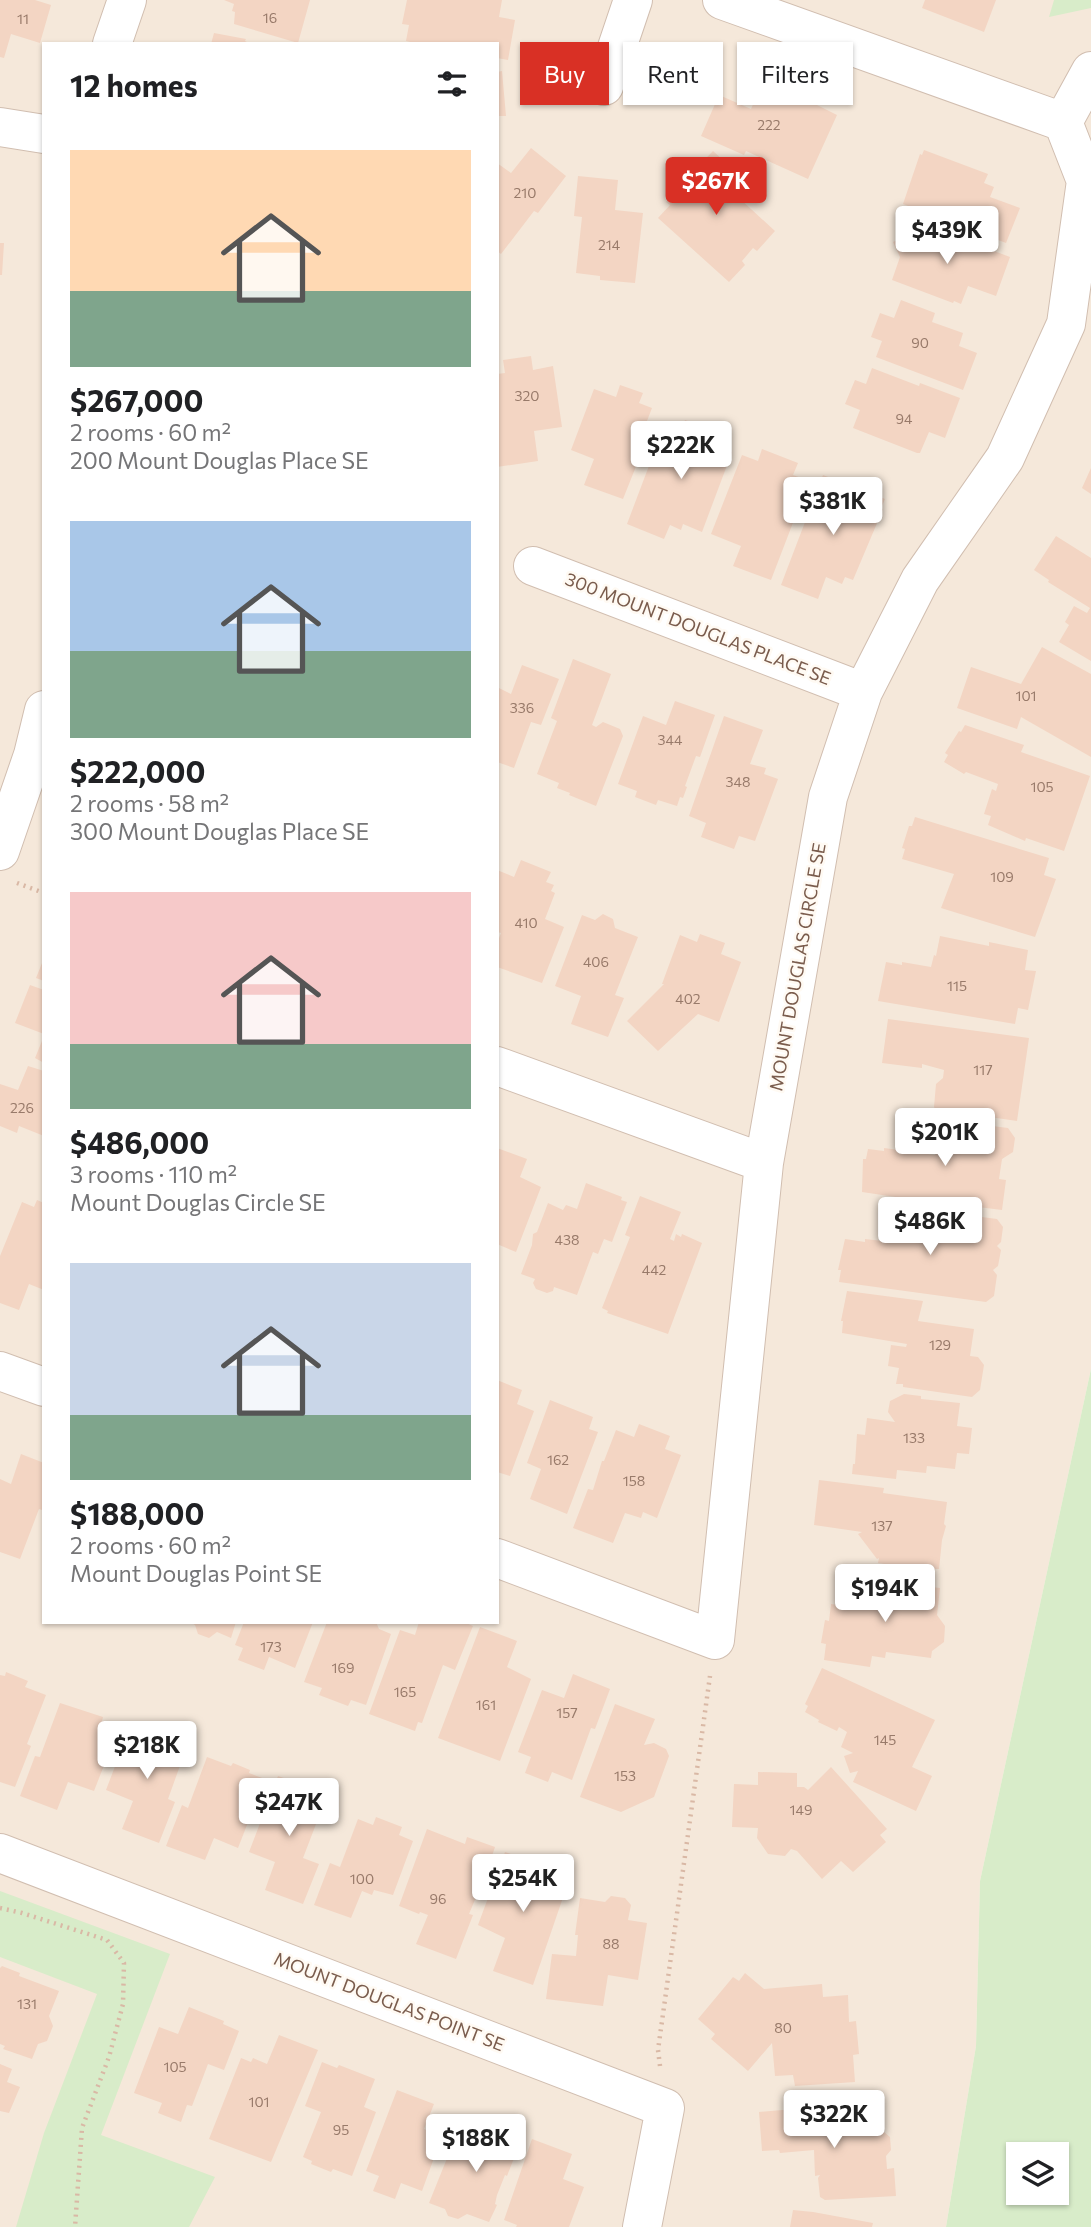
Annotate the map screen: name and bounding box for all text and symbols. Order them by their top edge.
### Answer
house number: 16 [263,9,277,26]
house number: 11 [17,10,29,27]
chip: Buy [520,42,609,105]
chip: Rent [623,42,723,105]
chip: Filters [737,42,853,105]
icon: filters [433,65,471,103]
text: 12 homes [70,66,198,103]
house number: 222 [757,116,781,133]
pin: $267K [667,158,765,217]
text: $267K [682,166,750,194]
house number: 210 [514,184,536,201]
icon: home [208,195,334,321]
pin: $439K [898,206,996,266]
text: $439K [912,215,982,243]
house number: 214 [598,236,621,253]
house number: 90 [911,334,929,351]
text: $267,000 [70,381,203,418]
house number: 320 [515,387,539,404]
house number: 94 [896,410,913,427]
text: 2 rooms · 60 m² [70,418,231,446]
pin: $222K [632,421,730,481]
text: $222K [647,430,715,458]
text: 200 Mount Douglas Place SE [70,446,369,474]
pin: $381K [784,477,882,537]
text: $381K [799,486,867,514]
icon: home [208,566,334,692]
street label: 300 MOUNT DOUGLAS PLACE SE [562,567,834,689]
house number: 101 [1015,687,1037,704]
house number: 336 [510,699,534,716]
house number: 344 [658,731,683,748]
text: $222,000 [70,752,205,789]
house number: 348 [726,773,750,790]
house number: 105 [1030,778,1054,795]
text: 2 rooms · 58 m² [70,789,229,817]
text: 300 Mount Douglas Place SE [70,817,369,845]
street label: MOUNT DOUGLAS CIRCLE SE [764,841,830,1093]
house number: 109 [990,868,1014,885]
house number: 410 [514,914,538,931]
icon: home [208,937,334,1063]
house number: 406 [583,953,609,970]
house number: 115 [947,977,967,994]
house number: 402 [675,990,701,1007]
house number: 117 [973,1061,993,1078]
house number: 226 [10,1099,34,1116]
pin: $201K [896,1108,994,1168]
text: $201K [911,1117,979,1145]
text: $486,000 [70,1123,209,1160]
text: 3 rooms · 110 m² [70,1160,237,1188]
text: Mount Douglas Circle SE [70,1188,326,1216]
pin: $486K [881,1198,979,1257]
text: $486K [894,1206,966,1234]
house number: 438 [555,1231,579,1248]
house number: 442 [642,1261,666,1278]
icon: home [208,1308,334,1434]
house number: 129 [929,1336,951,1353]
house number: 133 [903,1429,925,1446]
house number: 162 [547,1451,569,1468]
house number: 158 [623,1472,645,1489]
text: $188,000 [70,1494,204,1531]
house number: 137 [871,1517,893,1534]
text: 2 rooms · 60 m² [70,1531,231,1559]
text: Mount Douglas Point SE [70,1559,322,1587]
pin: $194K [836,1564,934,1624]
text: $194K [851,1573,919,1601]
house number: 173 [260,1638,282,1655]
house number: 169 [332,1659,354,1676]
house number: 165 [394,1683,416,1700]
house number: 161 [476,1696,496,1713]
house number: 157 [556,1704,578,1721]
pin: $218K [98,1722,196,1781]
text: $218K [114,1730,181,1758]
house number: 145 [874,1731,896,1748]
house number: 153 [614,1767,636,1784]
pin: $247K [240,1778,338,1838]
text: $247K [255,1787,323,1815]
house number: 149 [790,1801,812,1818]
pin: $254K [474,1854,572,1914]
text: $254K [488,1863,558,1891]
house number: 100 [350,1870,374,1887]
house number: 96 [430,1890,447,1907]
house number: 88 [603,1935,620,1952]
street label: MOUNT DOUGLAS POINT SE [271,1947,508,2055]
house number: 131 [17,1995,37,2012]
house number: 80 [774,2019,792,2036]
house number: 105 [163,2058,187,2075]
pin: $322K [785,2090,883,2150]
house number: 101 [248,2093,270,2110]
text: $322K [800,2099,868,2127]
pin: $188K [427,2114,525,2174]
house number: 95 [333,2121,349,2138]
text: $188K [442,2123,510,2151]
map controls [1006,2142,1069,2205]
button: layers [1006,2142,1069,2205]

